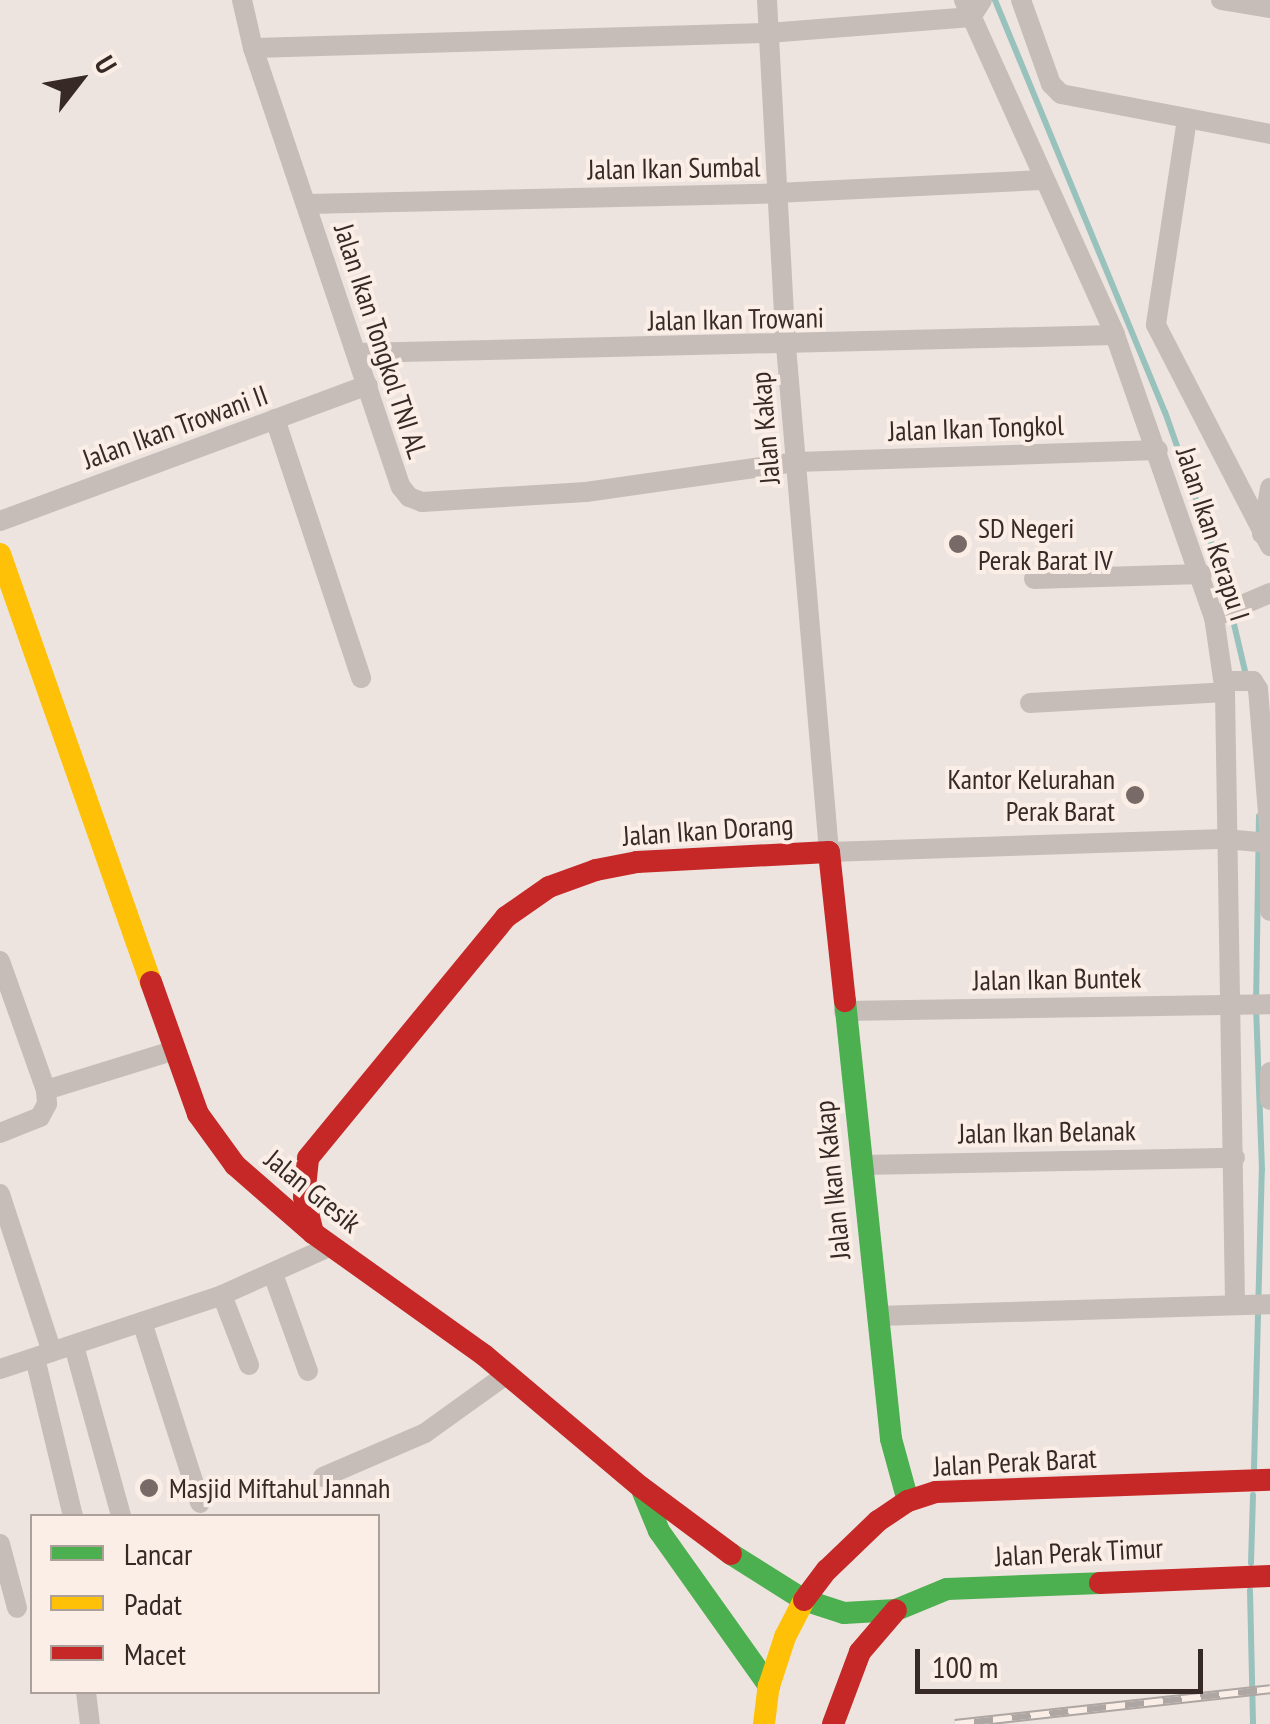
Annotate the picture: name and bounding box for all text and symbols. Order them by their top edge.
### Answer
north arrow [30,30,130,130]
text: U [87,49,126,80]
street label: Jalan Ikan Sumbal [587,150,761,186]
street label: Jalan Ikan Tongkol TNI AL [327,218,435,464]
street label: Jalan Ikan Trowani [647,301,825,337]
street label: Jalan Kakap [743,370,787,486]
street label: Jalan Ikan Trowani II [77,378,273,476]
street label: Jalan Ikan Tongkol [887,408,1065,448]
street label: Jalan Ikan Kerapu I [1169,443,1257,625]
place label: SD Negeri Perak Barat IV [978,511,1113,577]
marker: SD Negeri Perak Barat IV [947,533,969,555]
place label: Kantor Kelurahan Perak Barat [947,762,1115,828]
marker: Kantor Kelurahan Perak Barat [1124,784,1146,806]
street label: Jalan Ikan Dorang [622,807,794,853]
street label: Jalan Ikan Buntek [973,961,1141,997]
street label: Jalan Ikan Kakap [807,1099,857,1261]
street label: Jalan Ikan Belanak [958,1114,1136,1150]
street label: Jalan Gresik [258,1142,368,1240]
street label: Jalan Perak Barat [932,1441,1098,1483]
place label: Masjid Miftahul Jannah [169,1471,390,1505]
marker: Masjid Miftahul Jannah [138,1477,160,1499]
legend [30,1514,380,1694]
street label: Jalan Perak Timur [993,1531,1165,1573]
text: Lancar [124,1534,192,1573]
text: Padat [124,1584,182,1623]
scale bar [920,1629,1208,1691]
text: Macet [124,1634,186,1673]
text: 100 m [932,1647,998,1686]

